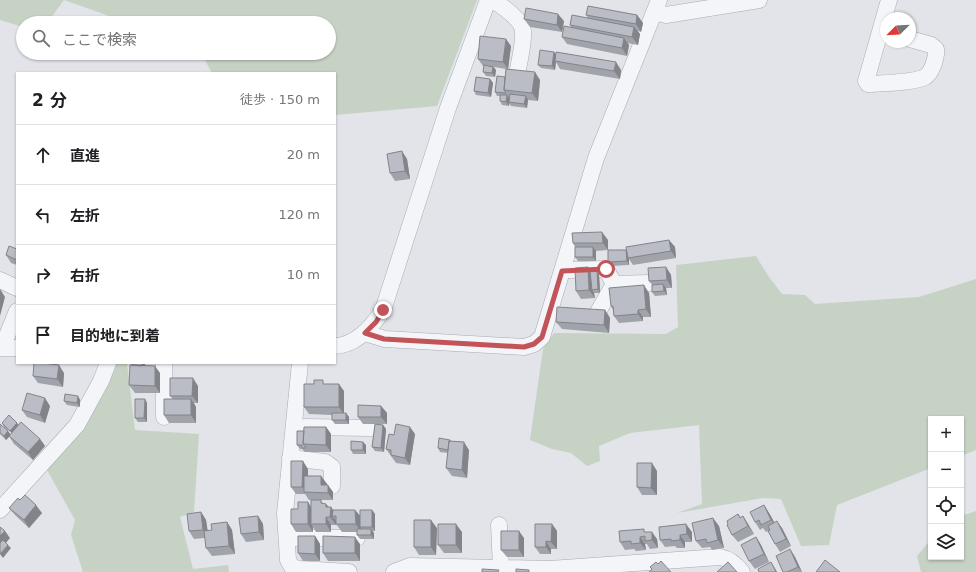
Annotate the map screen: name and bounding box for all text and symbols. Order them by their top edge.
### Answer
north arrow [880,12,916,48]
search box [16,16,336,60]
icon: search [30,27,52,49]
text: ここで検索 [62,31,137,49]
text: 2 分 [32,90,67,110]
text: 徒歩 · 150 m [240,92,320,107]
icon: ahead [32,144,54,166]
text: 直進 [70,147,100,165]
text: 20 m [287,147,320,162]
icon: left [32,204,54,226]
text: 左折 [70,207,100,225]
text: 120 m [278,207,320,222]
route start [597,260,615,278]
icon: right [32,264,54,286]
text: 右折 [70,267,100,285]
text: 10 m [287,267,320,282]
route end [374,301,392,319]
icon: arrive [32,324,54,346]
text: 目的地に到着 [70,327,160,345]
map controls [928,416,964,560]
button: + [928,416,964,452]
button: − [928,452,964,488]
button: locate [928,488,964,524]
button: layers [928,524,964,560]

